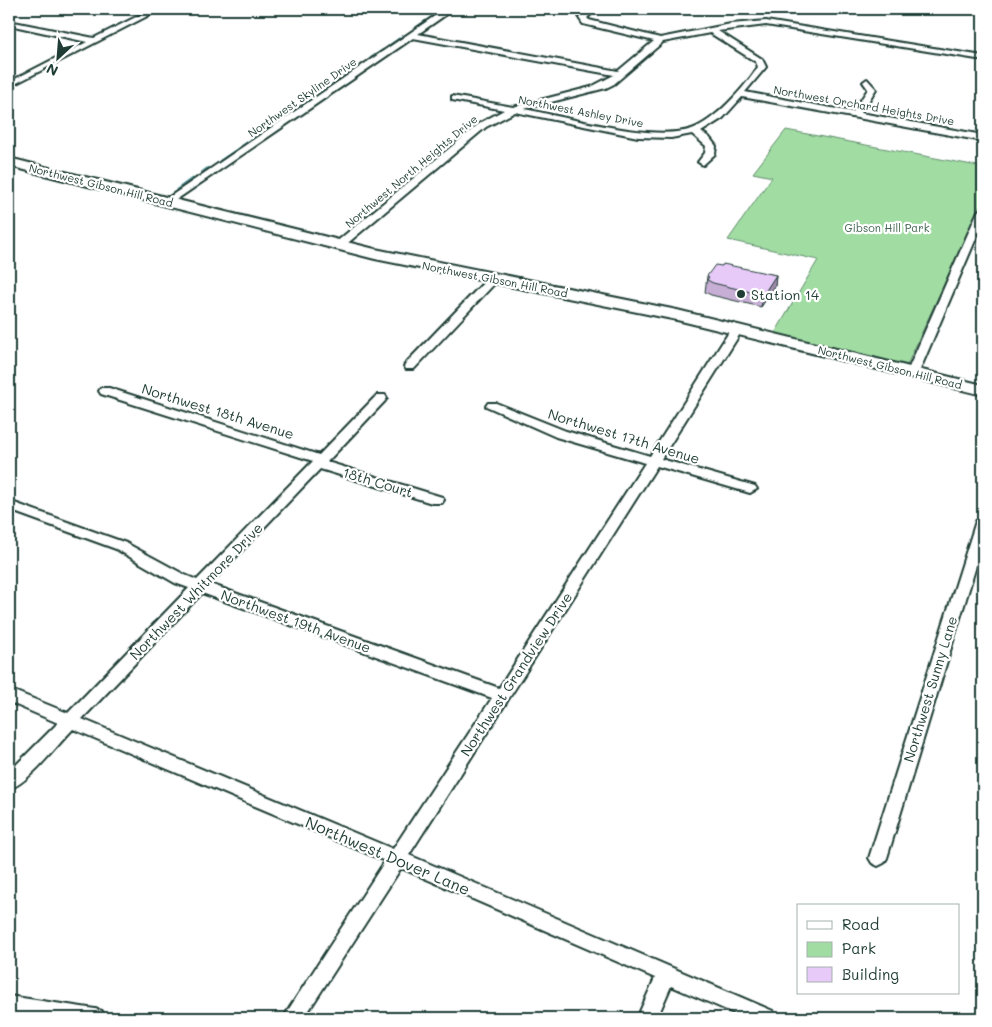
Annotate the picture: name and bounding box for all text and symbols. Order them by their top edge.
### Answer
north arrow [32,32,82,82]
street label: Northwest Skyline Drive [245,54,360,140]
text: N [43,59,61,81]
street label: Northwest Orchard Heights Drive [772,82,956,128]
street label: Northwest Ashley Drive [517,91,645,131]
street label: Northwest North Heights Drive [342,111,480,231]
street label: Northwest Gibson Hill Road [27,160,175,210]
park label: Gibson Hill Park [844,220,930,235]
street label: Northwest Gibson Hill Road [421,258,569,300]
place label: Station 14 [751,285,820,304]
marker: Station 14 [735,288,747,300]
street label: Northwest Gibson Hill Road [816,342,964,392]
street label: Northwest 18th Avenue [139,379,297,443]
street label: Northwest 17th Avenue [546,404,702,468]
street label: 18th Court [341,462,415,502]
street label: Northwest Whitmore Drive [125,518,267,664]
street label: Northwest 19th Avenue [218,585,374,657]
street label: Northwest Grandview Drive [456,588,576,760]
street label: Northwest Sunny Lane [899,614,961,764]
street label: Northwest Dover Lane [303,811,473,899]
legend [797,904,960,994]
text: Road [842,914,879,934]
text: Park [842,938,876,958]
text: Building [842,964,899,984]

